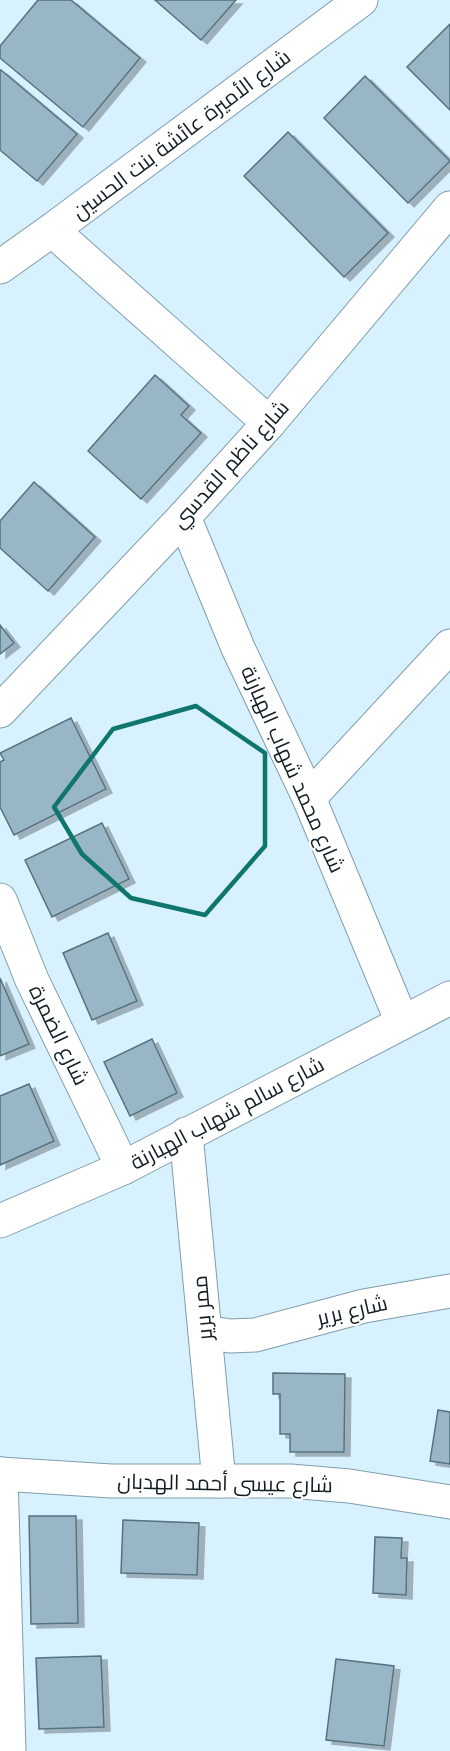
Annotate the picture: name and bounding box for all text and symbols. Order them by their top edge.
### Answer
street label: شارع الأميرة عائشة بنت الحسين [66,43,296,226]
street label: شارع ناظم القدسي [165,394,296,535]
street label: شارع محمد شهاب الهبارنة [234,661,351,877]
street label: شارع الضمرة [22,980,95,1090]
street label: شارع سالم شهاب الهبارنة [125,1050,329,1176]
street label: ممر برير [186,1274,218,1343]
street label: شارع برير [313,1289,390,1332]
street label: شارع عيسى أحمد الهدبان [117,1468,333,1499]

